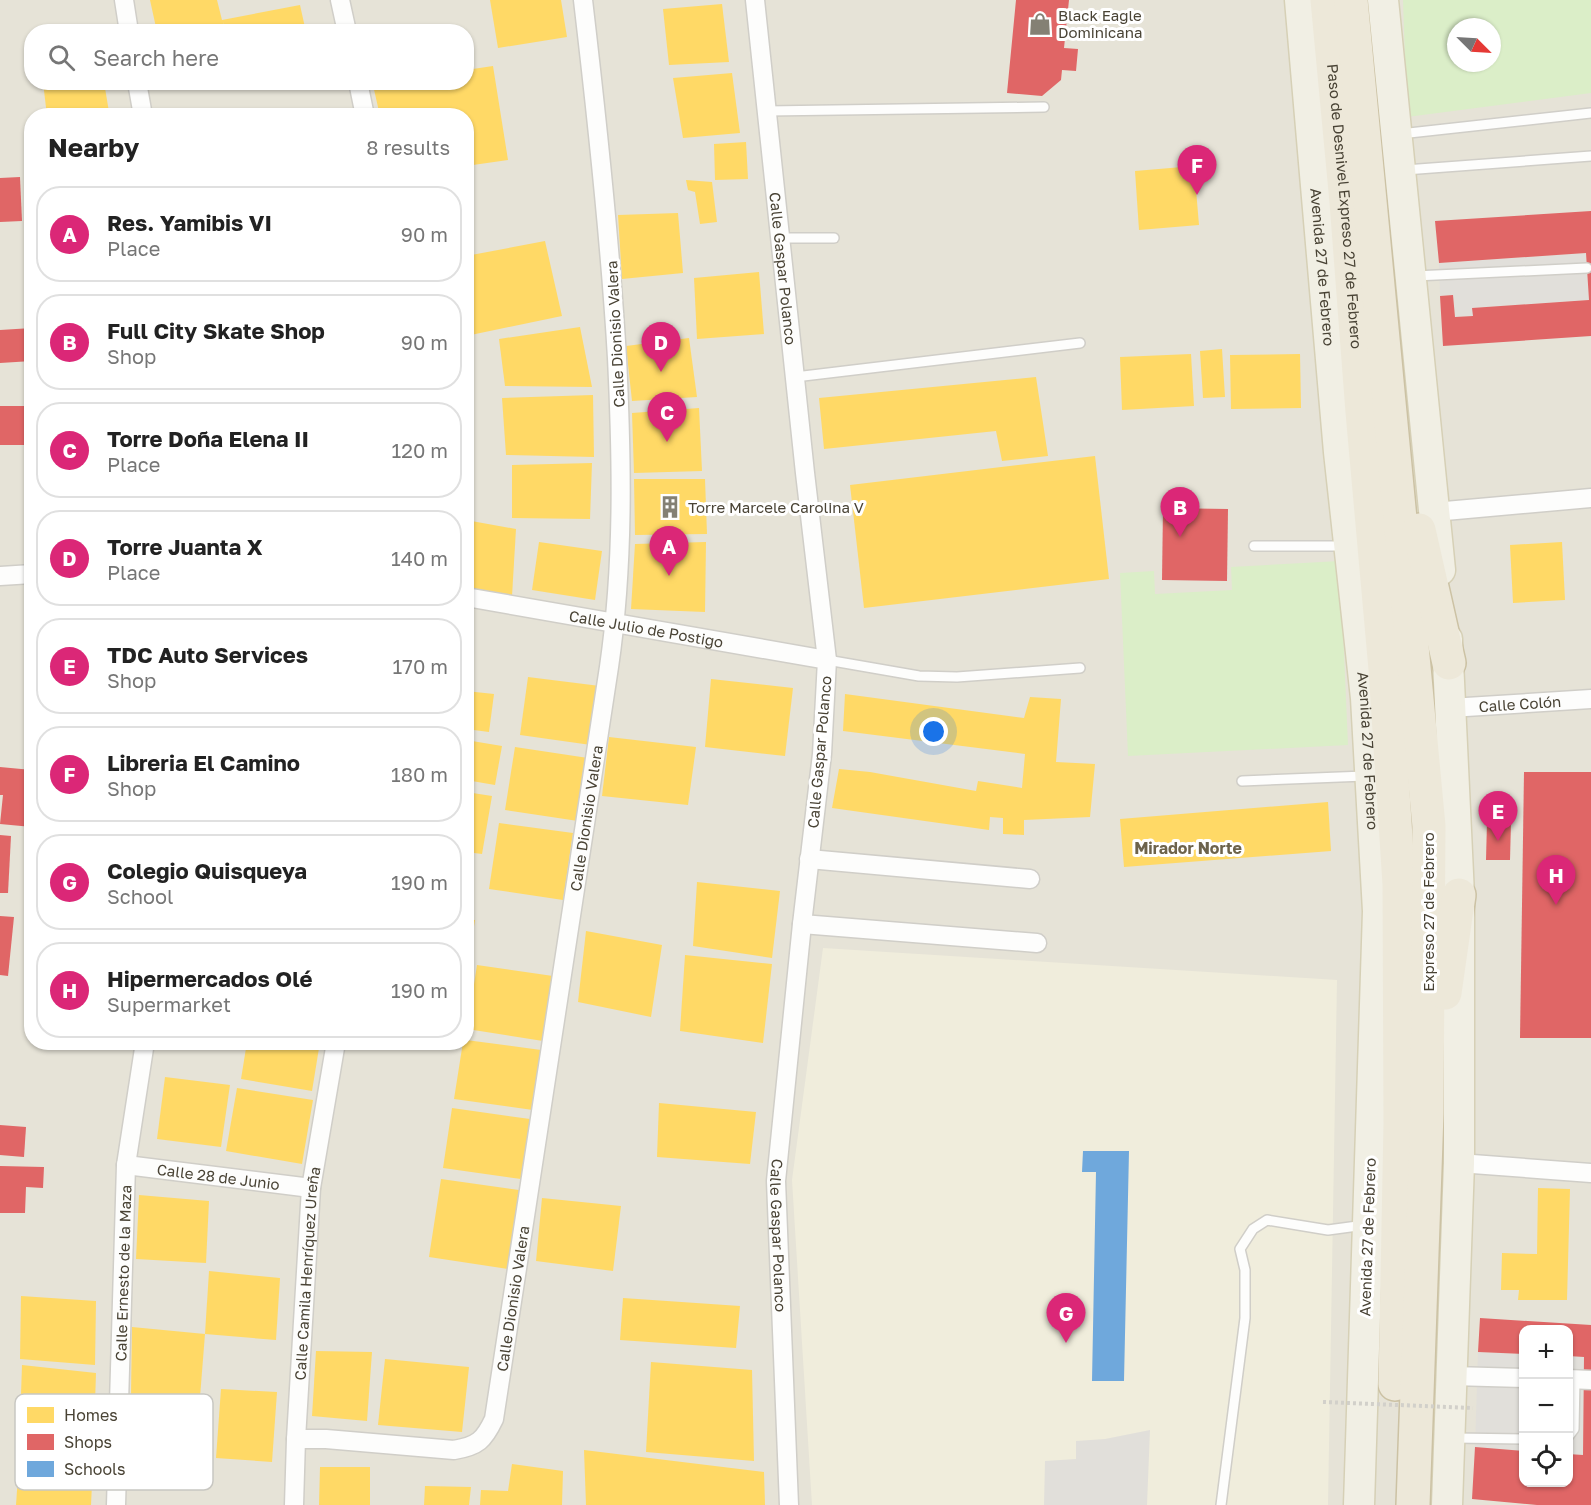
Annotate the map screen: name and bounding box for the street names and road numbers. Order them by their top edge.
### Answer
street label: Paso de Desnivel Expreso 27 de Febrero [1324,63,1366,349]
street label: Avenida 27 de Febrero [1307,187,1339,347]
street label: Calle Gaspar Polanco [766,191,800,346]
street label: Calle Dionisio Valera [602,260,628,408]
street label: Calle Julio de Postigo [568,606,725,651]
street label: Avenida 27 de Febrero [1354,671,1382,830]
street label: Calle Gaspar Polanco [803,675,835,829]
street label: Calle Colón [1478,692,1562,715]
street label: Calle Dionisio Valera [566,744,606,892]
street label: Expreso 27 de Febrero [1419,832,1437,992]
street label: Avenida 27 de Febrero [1355,1157,1379,1317]
street label: Calle Gaspar Polanco [767,1158,790,1312]
street label: Calle 28 de Junio [156,1160,281,1193]
street label: Calle Camila Henríquez Ureña [291,1165,324,1381]
street label: Calle Ernesto de la Maza [111,1185,134,1362]
street label: Calle Dionisio Valera [492,1224,532,1373]

